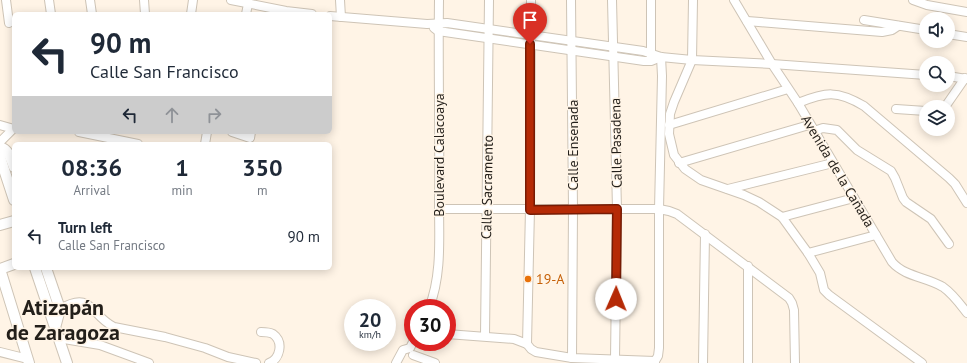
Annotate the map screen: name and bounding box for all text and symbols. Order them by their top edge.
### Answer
pin [513,3,547,44]
icon: arrive [519,9,541,31]
map controls [919,12,955,136]
button: sound [919,12,955,48]
text: 90 m [90,24,151,61]
icon: left [24,28,76,80]
button: search [919,56,955,92]
text: Calle San Francisco [90,60,239,83]
street label: Boulevard Calacoaya [430,93,448,217]
street label: Calle Pasadena [606,98,626,188]
street label: Calle Ensenada [564,99,582,190]
button: layers [919,100,955,136]
icon: left [119,104,141,126]
icon: ahead [161,104,183,126]
icon: right [203,104,225,126]
street label: Avenida de la Cañada [797,112,879,231]
street label: Calle Sacramento [477,135,497,239]
text: 08:36 [61,152,122,183]
text: 1 [175,152,189,183]
text: 350 [242,152,283,183]
text: Arrival [74,182,110,199]
text: min [171,182,193,199]
text: m [257,182,268,199]
text: Turn left [58,218,112,237]
icon: left [24,225,46,247]
text: 90 m [287,227,320,246]
text: Calle San Francisco [58,237,165,254]
place label: 19-A [536,270,565,288]
marker: 19-A [523,274,533,284]
position arrow [595,278,637,320]
district label: Atizapán de Zaragoza [6,293,120,346]
speed limit sign: 30 [404,299,456,351]
text: 20 [359,307,381,333]
text: km/h [359,328,381,341]

